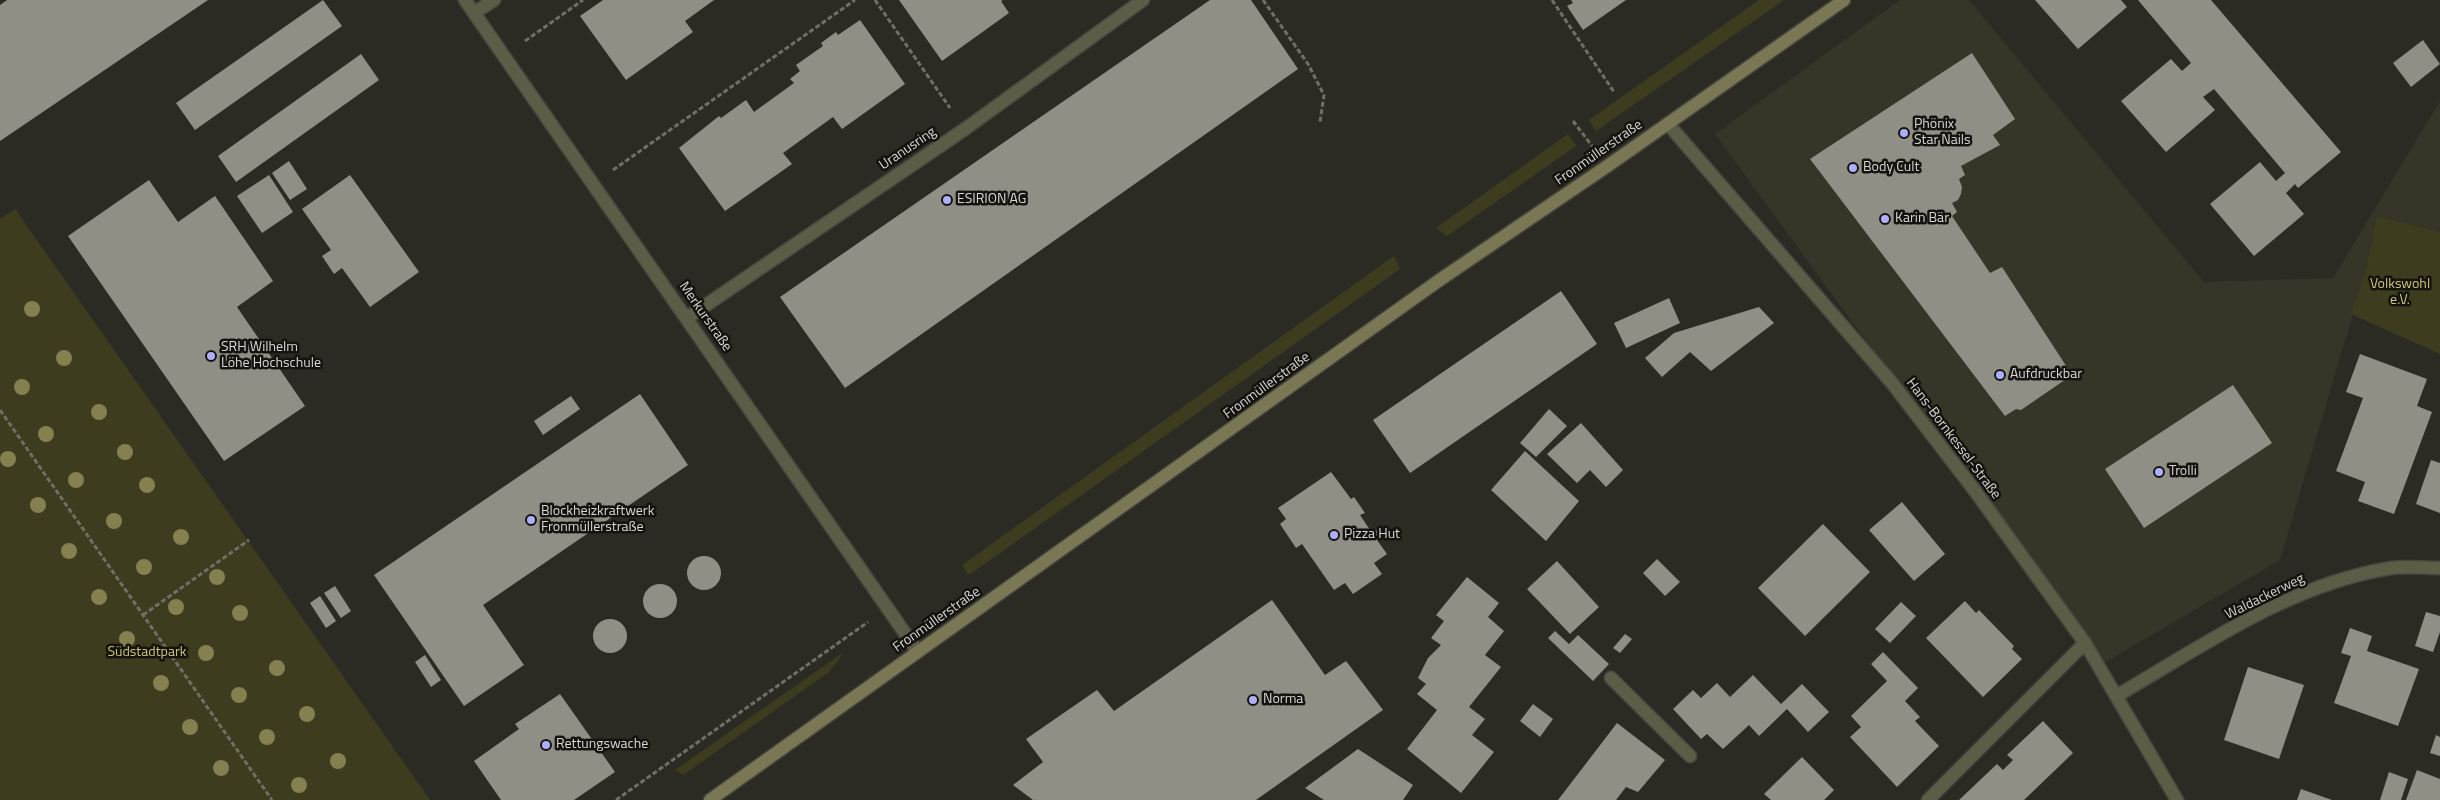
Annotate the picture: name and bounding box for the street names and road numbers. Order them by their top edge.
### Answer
street label: Fronmüllerstraße [1552,117,1646,189]
street label: Uranusring [876,124,940,174]
street label: Merkurstraße [675,279,735,355]
street label: Fronmüllerstraße [1221,349,1313,423]
street label: Hans-Bornkessel-Straße [1902,375,2004,503]
street label: Waldackerweg [2223,571,2307,623]
street label: Fronmüllerstraße [890,584,984,656]

